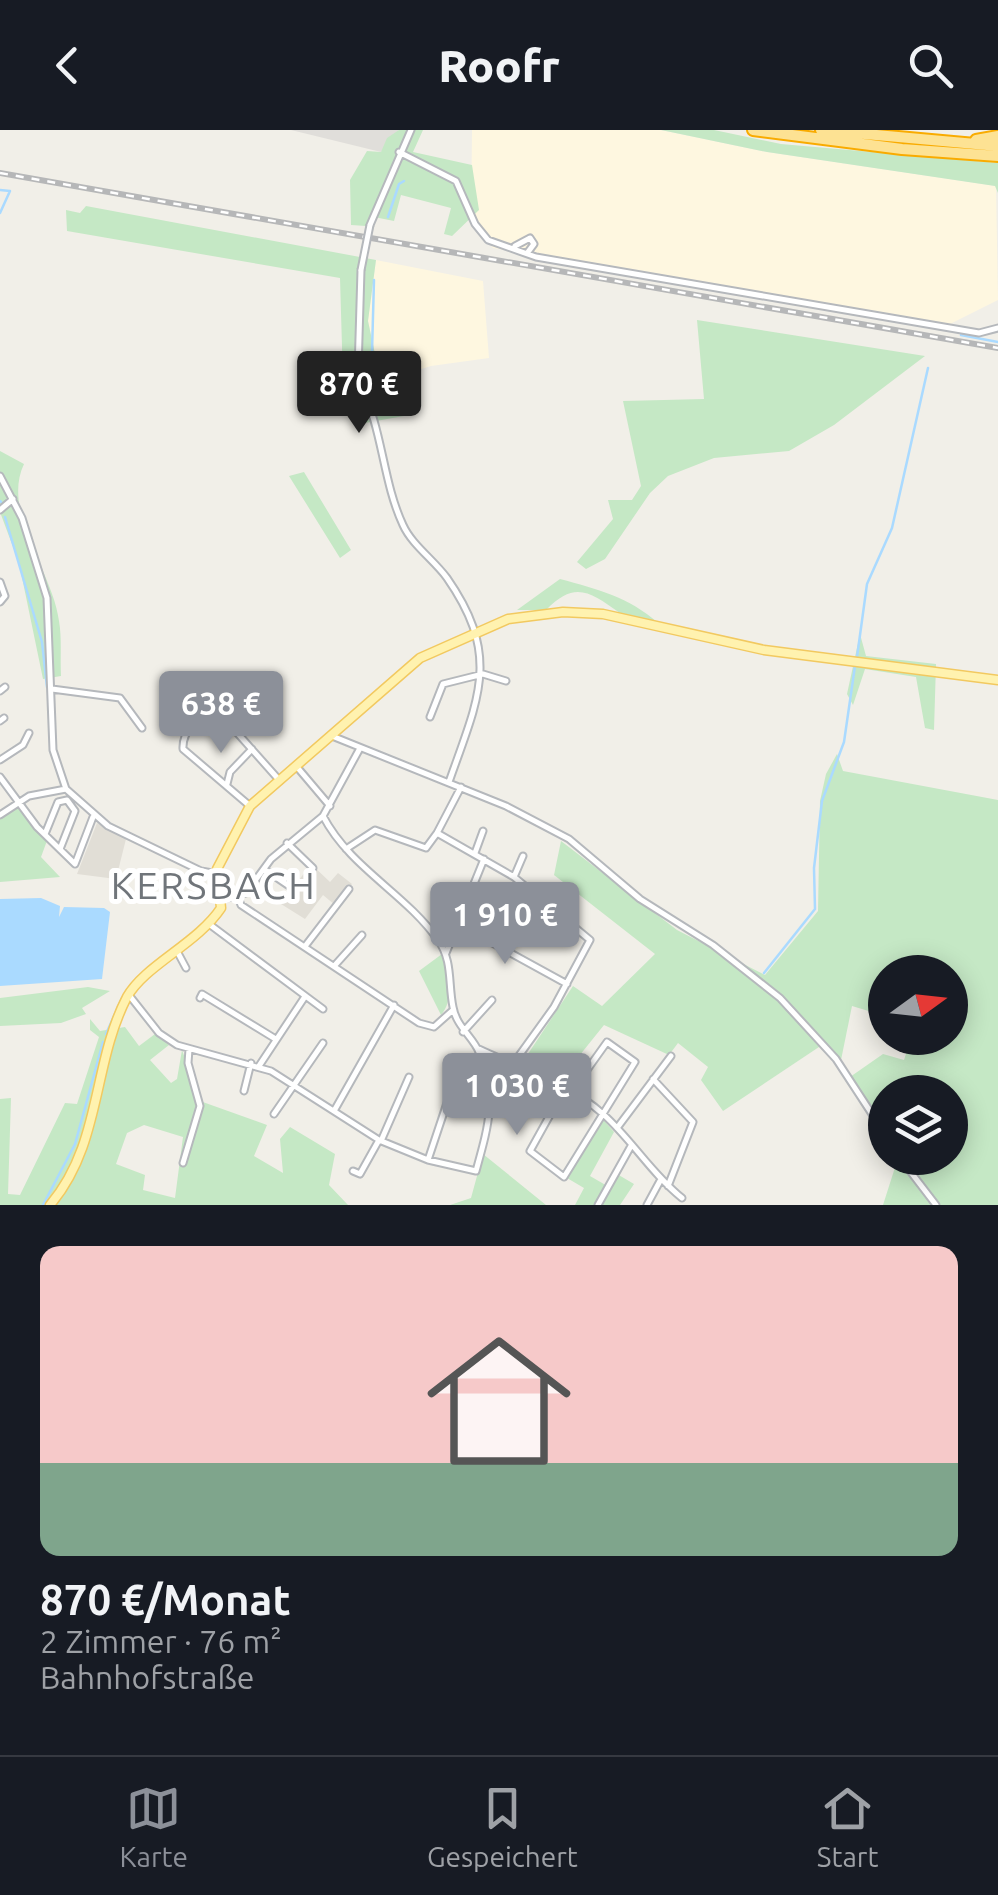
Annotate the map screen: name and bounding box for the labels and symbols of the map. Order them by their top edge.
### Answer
pin: 870 € [289,351,429,436]
pin: 638 € [151,671,291,756]
district label: KERSBACH [111,864,317,906]
pin: 1 910 € [413,882,597,967]
north arrow [868,955,968,1055]
pin: 1 030 € [425,1053,609,1138]

